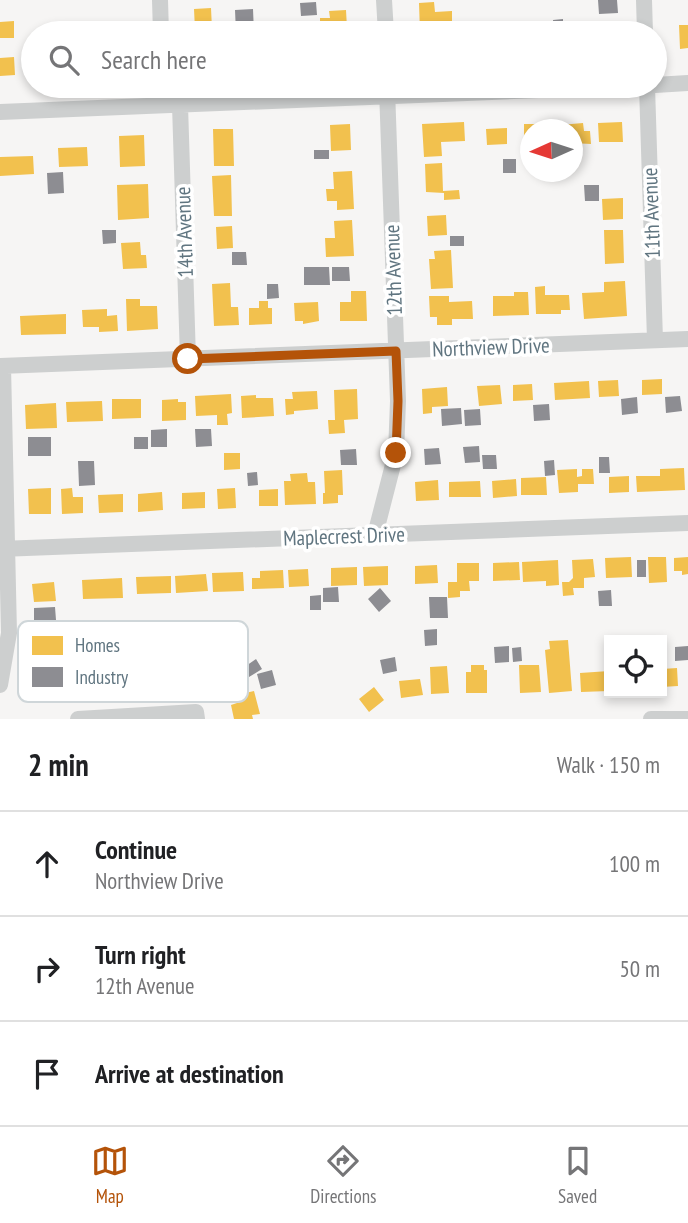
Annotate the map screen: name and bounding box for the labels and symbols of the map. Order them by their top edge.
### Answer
north arrow [520,119,583,182]
street label: 11th Avenue [636,167,666,259]
street label: 14th Avenue [169,186,199,278]
street label: 12th Avenue [378,224,408,316]
street label: Northview Drive [432,331,550,363]
route start [172,343,203,374]
route end [380,437,411,468]
street label: Maplecrest Drive [283,520,405,552]
legend [18,621,248,702]
text: Homes [75,633,120,657]
text: Industry [75,665,129,689]

